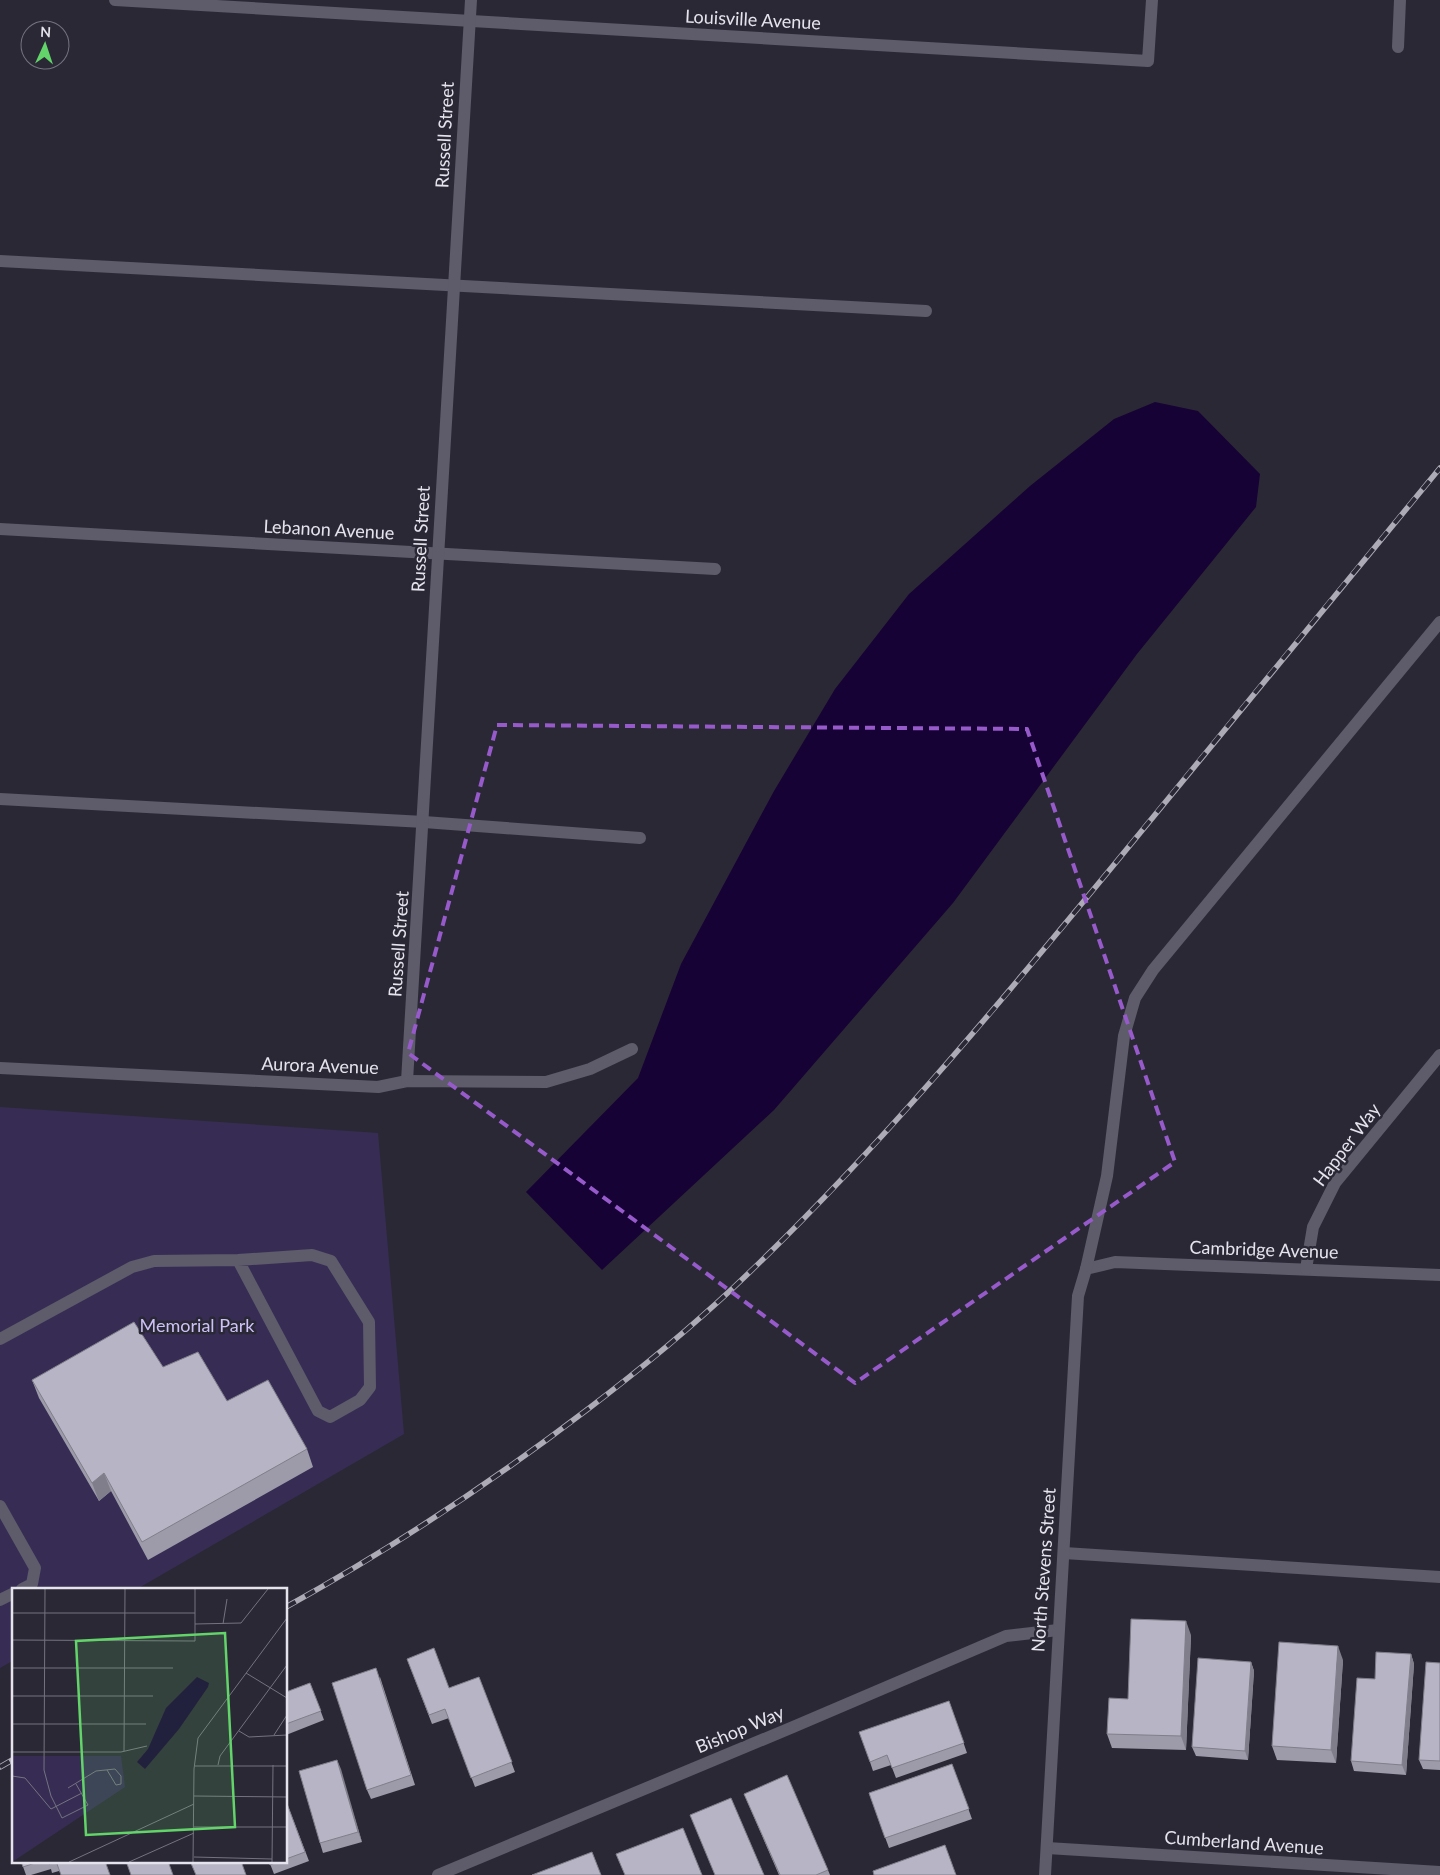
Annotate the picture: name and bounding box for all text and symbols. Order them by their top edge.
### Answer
street label: Louisville Avenue [685,4,822,34]
north arrow [20,20,70,70]
text: N [40,23,52,40]
street label: Russell Street [430,81,458,189]
street label: Russell Street [406,485,434,593]
street label: Lebanon Avenue [263,515,395,543]
street label: Russell Street [383,889,413,998]
street label: Aurora Avenue [261,1052,379,1078]
street label: Happer Way [1308,1098,1385,1190]
street label: Cambridge Avenue [1189,1235,1339,1263]
park label: Memorial Park [140,1314,255,1336]
street label: North Stevens Street [1026,1486,1060,1653]
inset map [12,1588,288,1862]
street label: Bishop Way [692,1700,788,1758]
street label: Cumberland Avenue [1164,1825,1325,1859]

